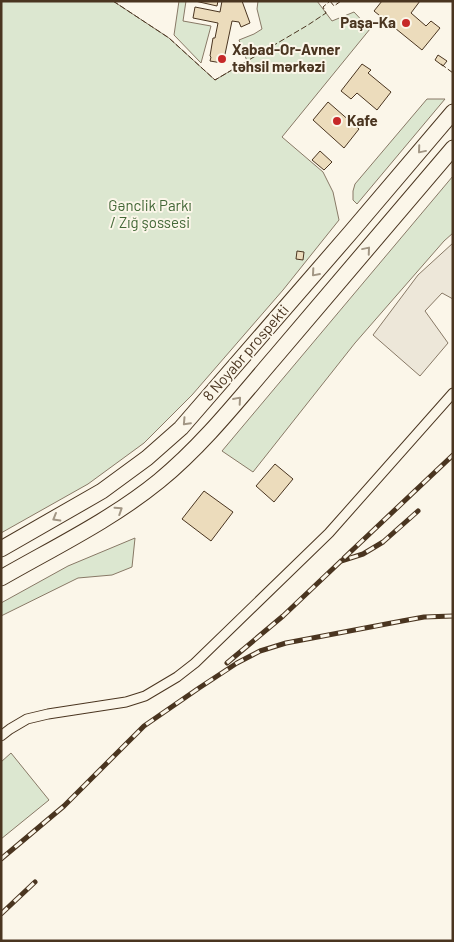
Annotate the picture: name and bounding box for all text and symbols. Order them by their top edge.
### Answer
place label: Paşa-Ka [340,13,396,31]
marker: Paşa-Ka [400,17,412,29]
place label: Xabad-Or-Avner təhsil mərkəzi [232,40,341,75]
marker: Xabad-Or-Avner təhsil mərkəzi [216,53,228,65]
place label: Kafe [347,111,378,129]
marker: Kafe [331,115,343,127]
one-way arrow [418,144,427,153]
park label: Gənclik Parkı / Zığ şossesi [108,196,192,231]
one-way arrow [361,247,370,256]
one-way arrow [312,267,321,276]
street label: 8 Noyabr prospekti [198,300,292,404]
one-way arrow [232,396,241,405]
one-way arrow [183,416,192,425]
one-way arrow [114,507,123,516]
one-way arrow [52,512,61,522]

